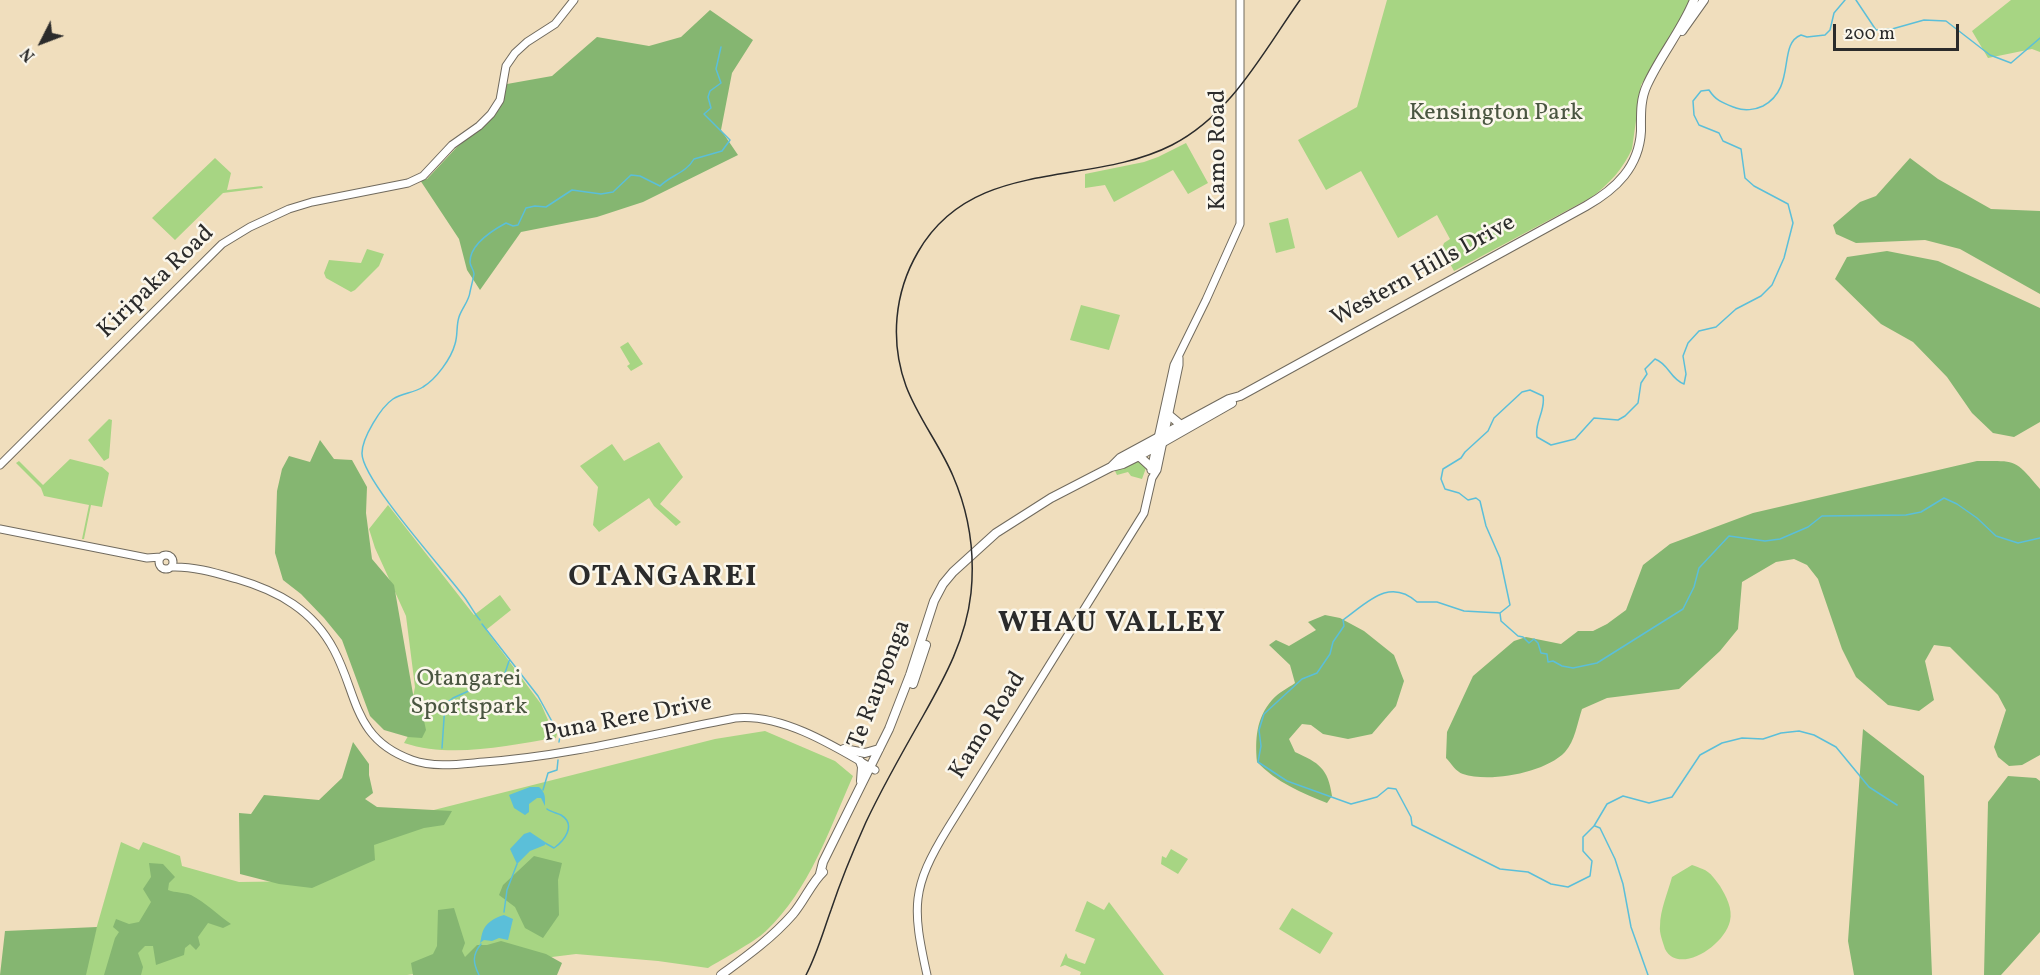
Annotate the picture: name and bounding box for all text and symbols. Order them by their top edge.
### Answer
north arrow [12,12,72,72]
scale bar [1836,12,1962,50]
text: 200 m [1844,22,1895,47]
text: N [17,42,41,66]
street label: Kamo Road [1206,89,1234,211]
park label: Kensington Park [1409,101,1583,129]
street label: Western Hills Drive [1327,210,1521,334]
street label: Kiripaka Road [93,220,221,346]
district label: OTANGAREI [568,561,758,597]
district label: WHAU VALLEY [998,607,1226,643]
street label: Te Rauponga [843,617,919,753]
park label: Otangarei Sportspark [410,667,528,723]
street label: Kamo Road [945,667,1033,785]
street label: Puna Rere Drive [541,690,715,750]

